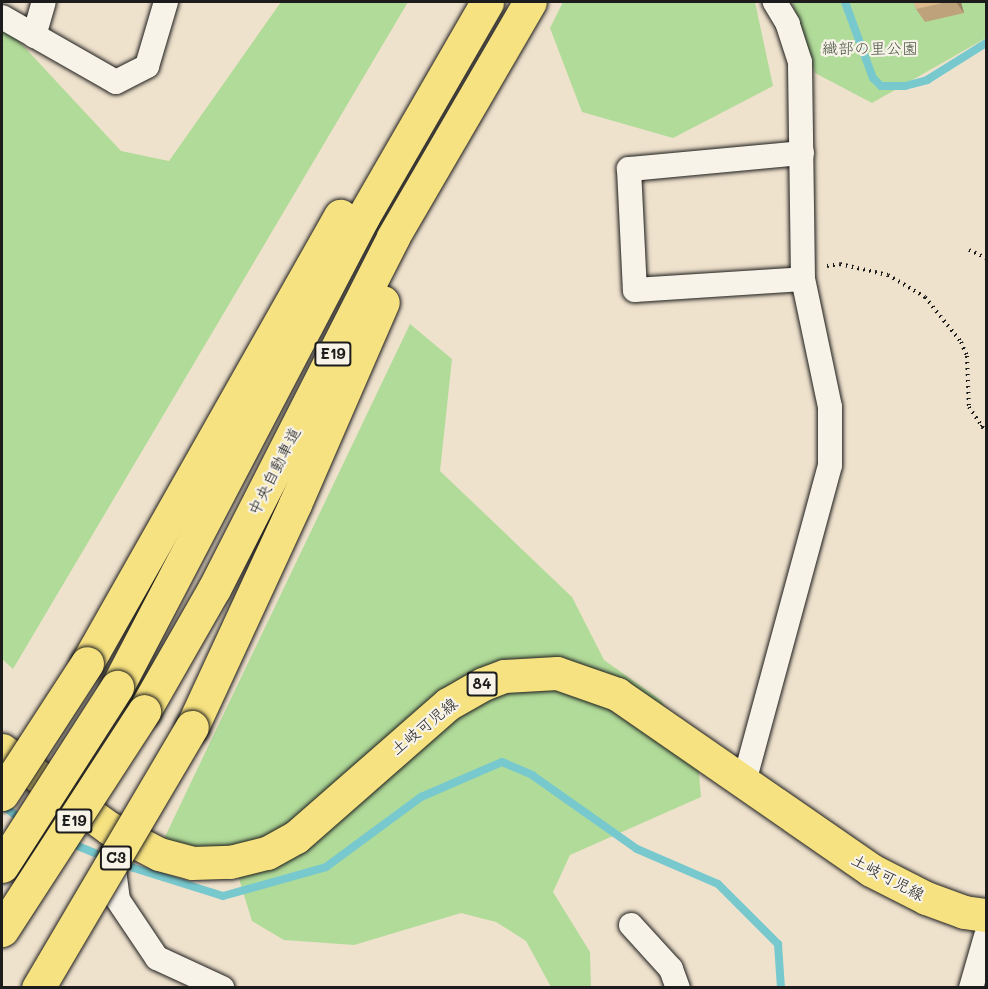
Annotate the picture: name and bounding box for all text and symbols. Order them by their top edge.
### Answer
park label: 織部の里公園 [822,38,918,58]
road number: E19 [314,342,352,366]
street label: 中央自動車道 [244,424,304,518]
road number: 84 [466,672,498,696]
street label: 土岐可児線 [387,693,461,759]
road number: E19 [54,809,94,833]
road number: C3 [100,846,132,870]
street label: 土岐可児線 [848,850,928,904]

